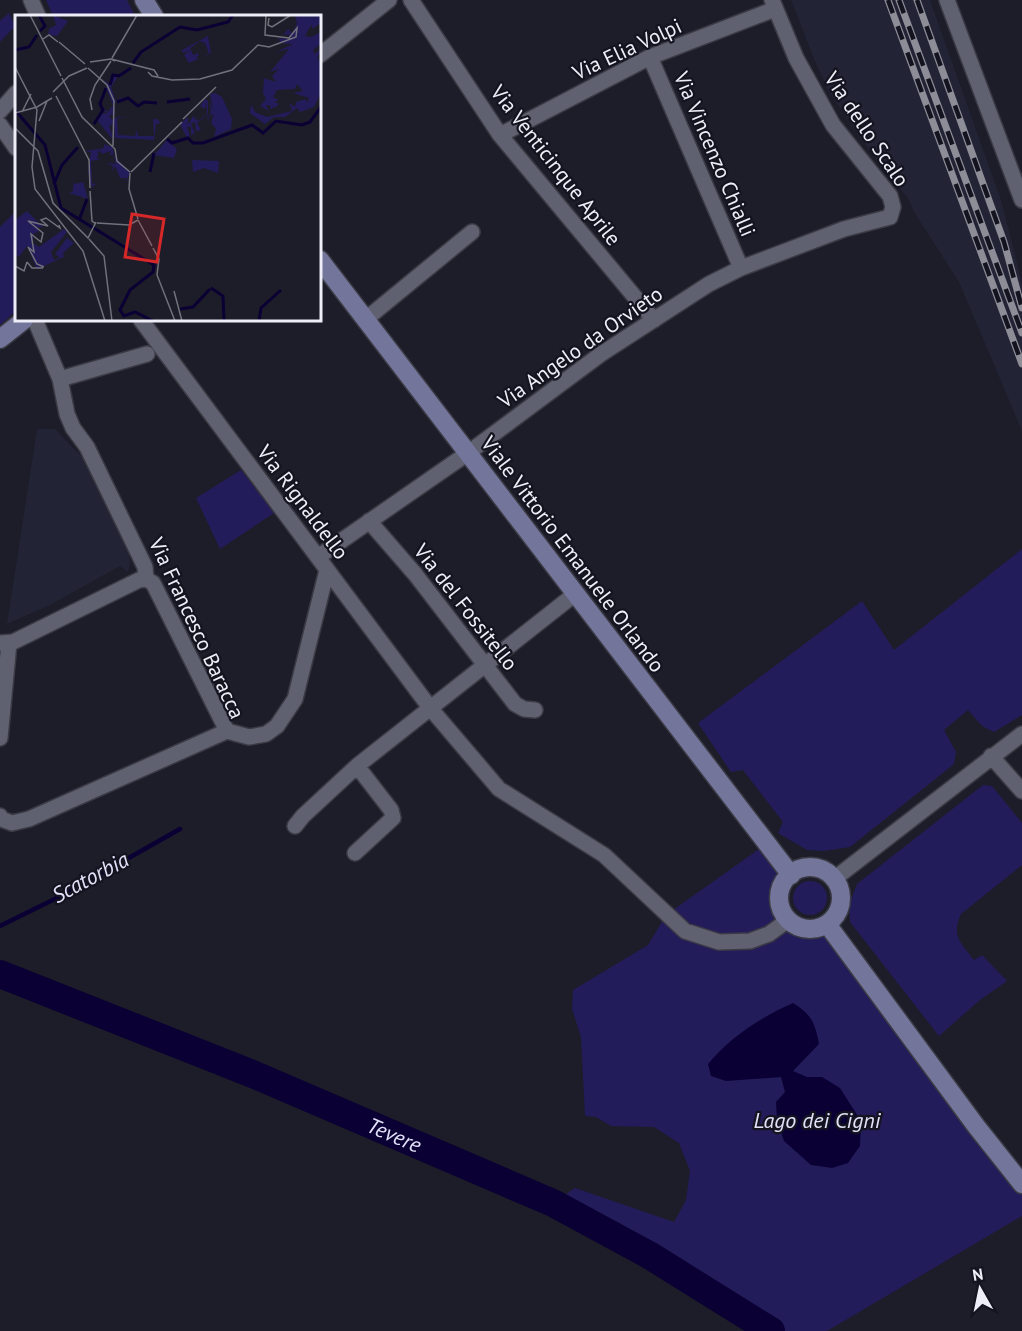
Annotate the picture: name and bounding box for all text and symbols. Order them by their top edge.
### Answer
street label: Via Elia Volpi [567,12,686,86]
inset map [15,15,321,321]
street label: Via dello Scalo [818,65,915,192]
street label: Via Vincenzo Chialli [668,67,762,240]
street label: Via Venticinque Aprile [484,78,627,251]
street label: Via Angelo da Orvieto [492,280,668,415]
street label: Viale Vittorio Emanuele Orlando [475,430,671,677]
street label: Via Rignaldello [251,439,355,565]
street label: Via Francesco Baracca [143,532,251,723]
street label: Via del Fossitello [407,537,524,676]
water label: Scatorbia [47,845,134,909]
water label: Lago dei Cigni [753,1106,882,1134]
water label: Tevere [363,1111,427,1159]
north arrow [950,1259,1010,1319]
text: N [971,1263,984,1285]

